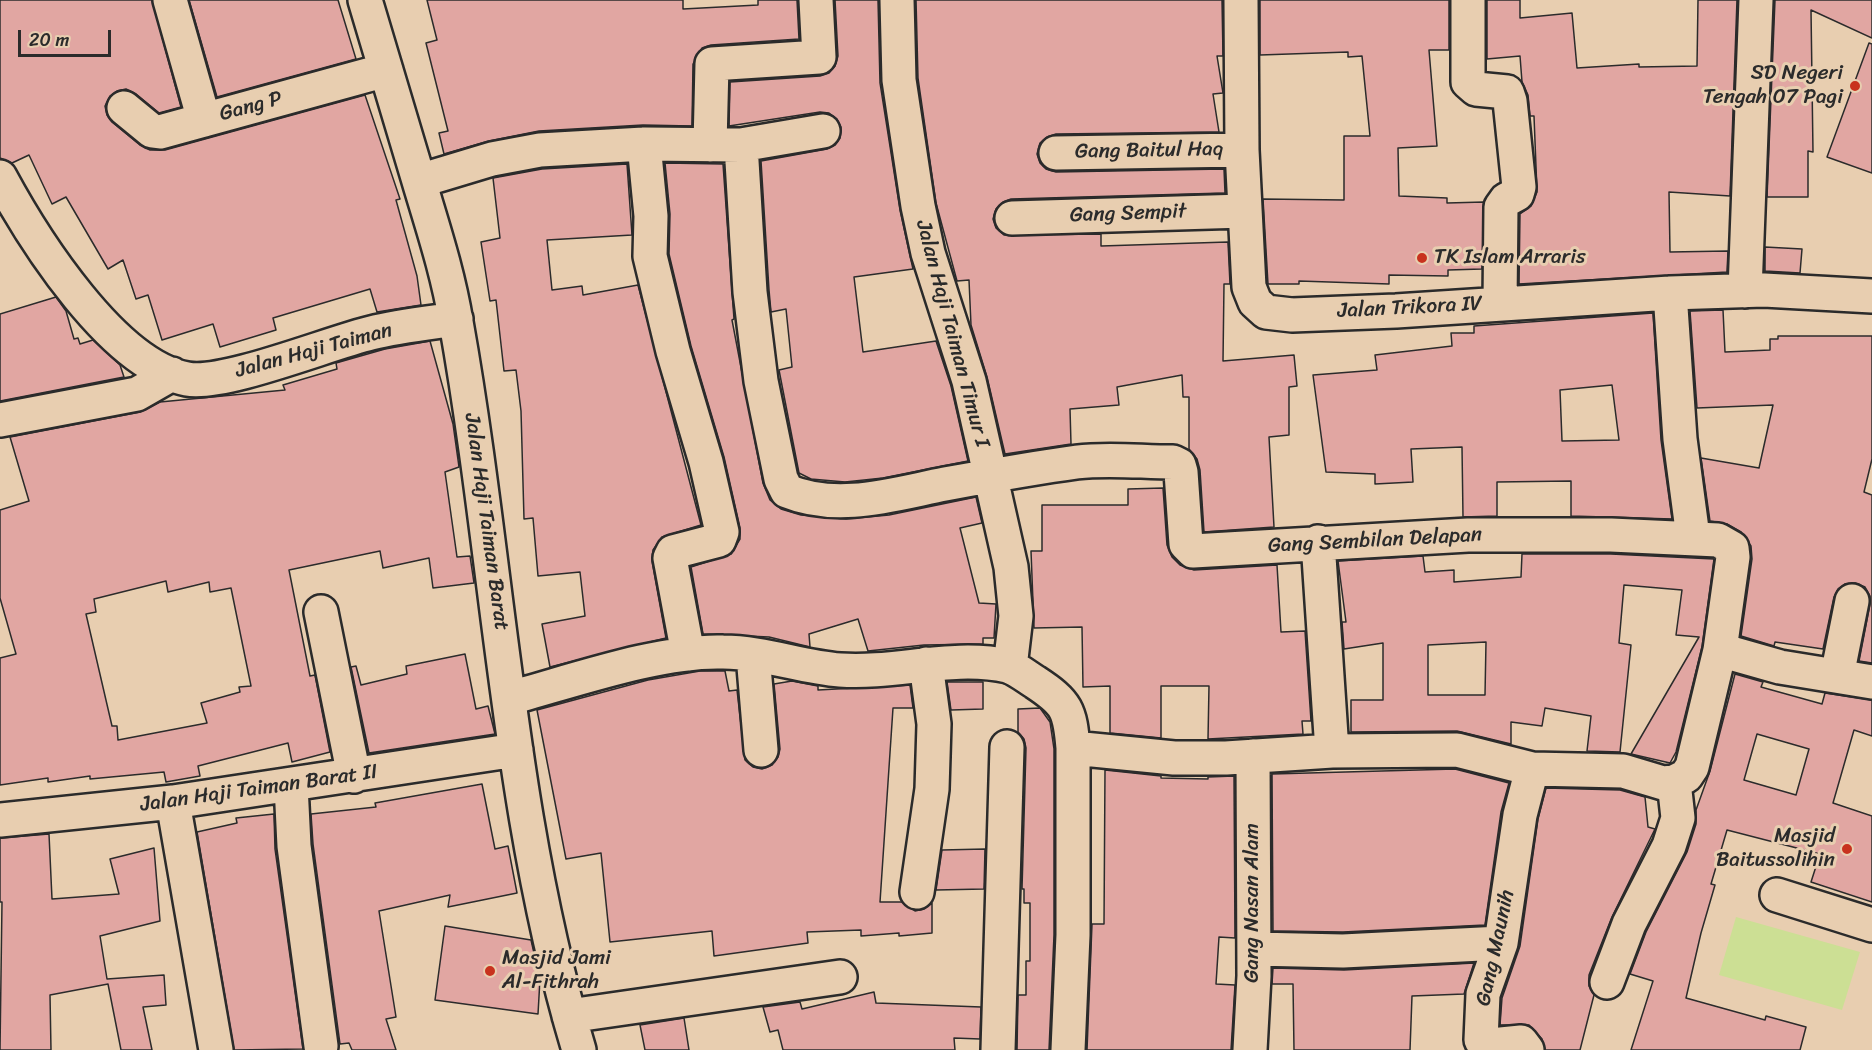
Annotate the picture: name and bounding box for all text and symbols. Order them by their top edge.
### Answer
scale bar [21,18,114,56]
text: 20 m [29,24,69,56]
place label: SD Negeri Tengah 07 Pagi [1703,61,1843,111]
marker: SD Negeri Tengah 07 Pagi [1848,79,1862,93]
street label: Gang P [217,87,285,127]
street label: Gang Baitul Haq [1075,137,1223,165]
street label: Gang Sempit [1069,199,1187,229]
street label: Jalan Haji Taiman Timur I [910,218,994,450]
place label: TK Islam Arraris [1434,245,1586,271]
marker: TK Islam Arraris [1415,251,1429,265]
street label: Jalan Trikora IV [1337,292,1483,324]
street label: Jalan Haji Taiman [233,318,395,384]
street label: Jalan Haji Taiman Barat [458,412,514,632]
street label: Gang Sembilan Delapan [1267,523,1483,559]
street label: Jalan Haji Taiman Barat II [139,760,379,818]
street label: Gang Nasan Alam [1240,823,1266,983]
place label: Masjid Baitussolihin [1716,824,1835,874]
marker: Masjid Baitussolihin [1840,842,1854,856]
street label: Gang Maunih [1471,888,1521,1008]
place label: Masjid Jami Al-Fithrah [502,946,611,996]
marker: Masjid Jami Al-Fithrah [483,964,497,978]

